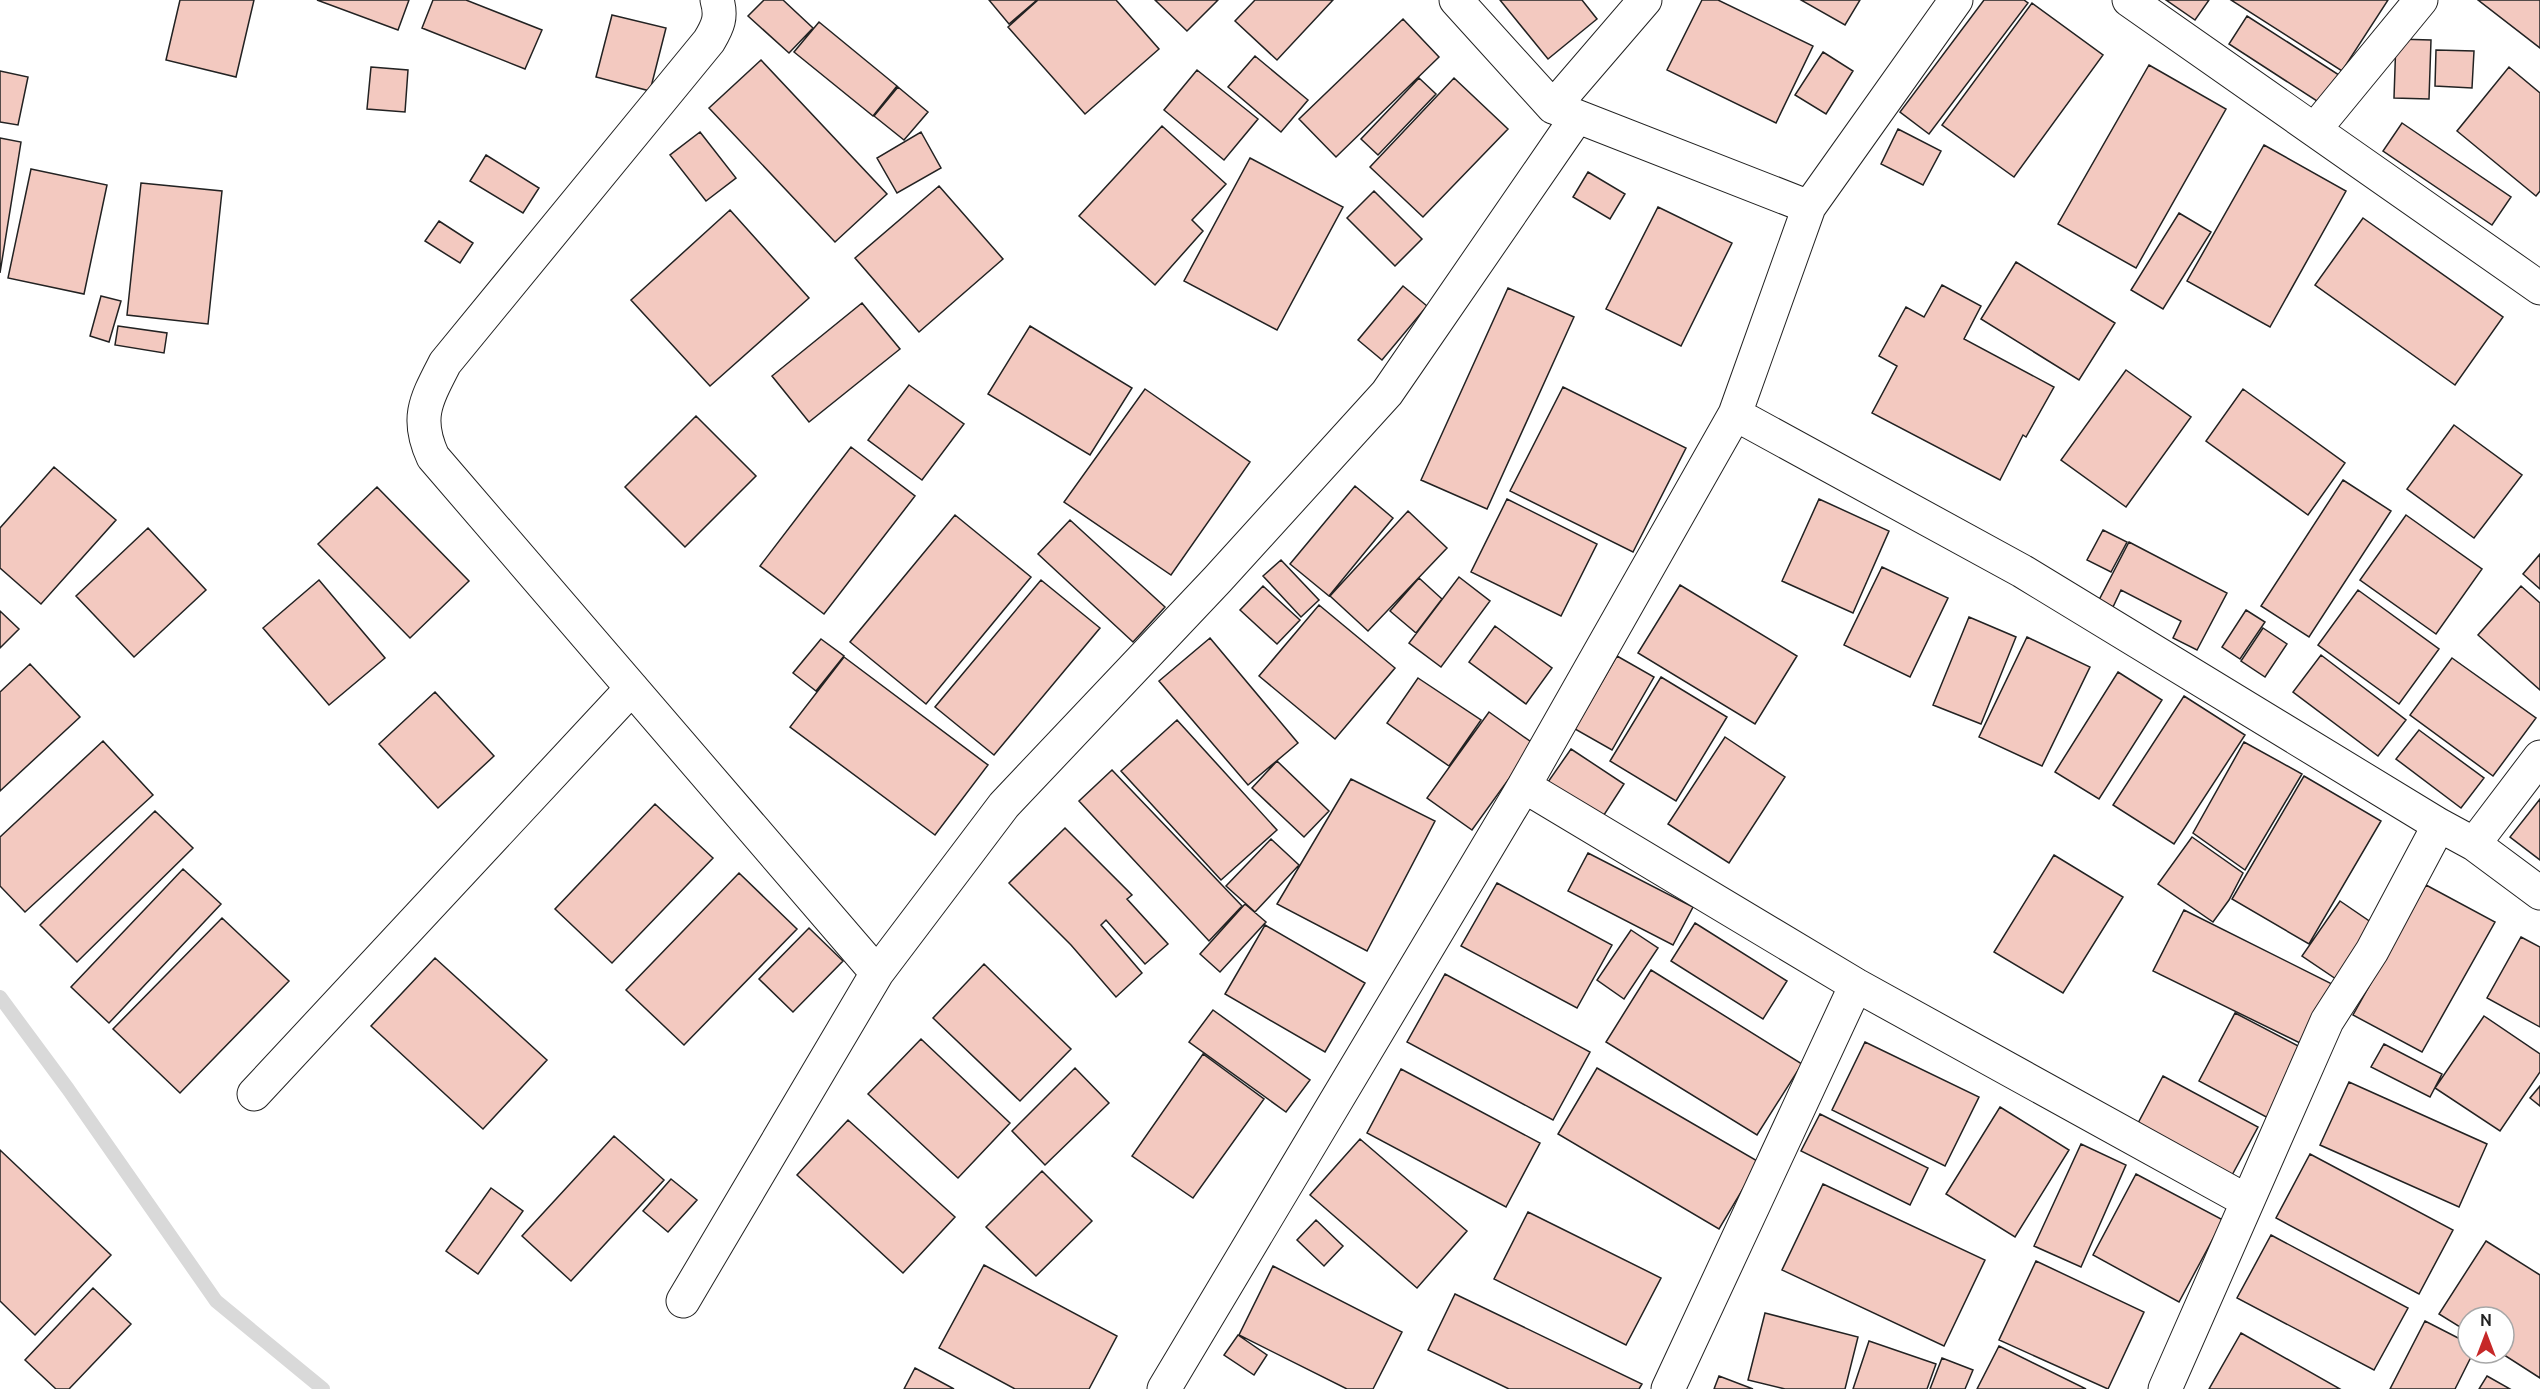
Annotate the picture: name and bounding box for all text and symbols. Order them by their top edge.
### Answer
north arrow [2456,1305,2516,1365]
text: N [2480,1311,2492,1329]

